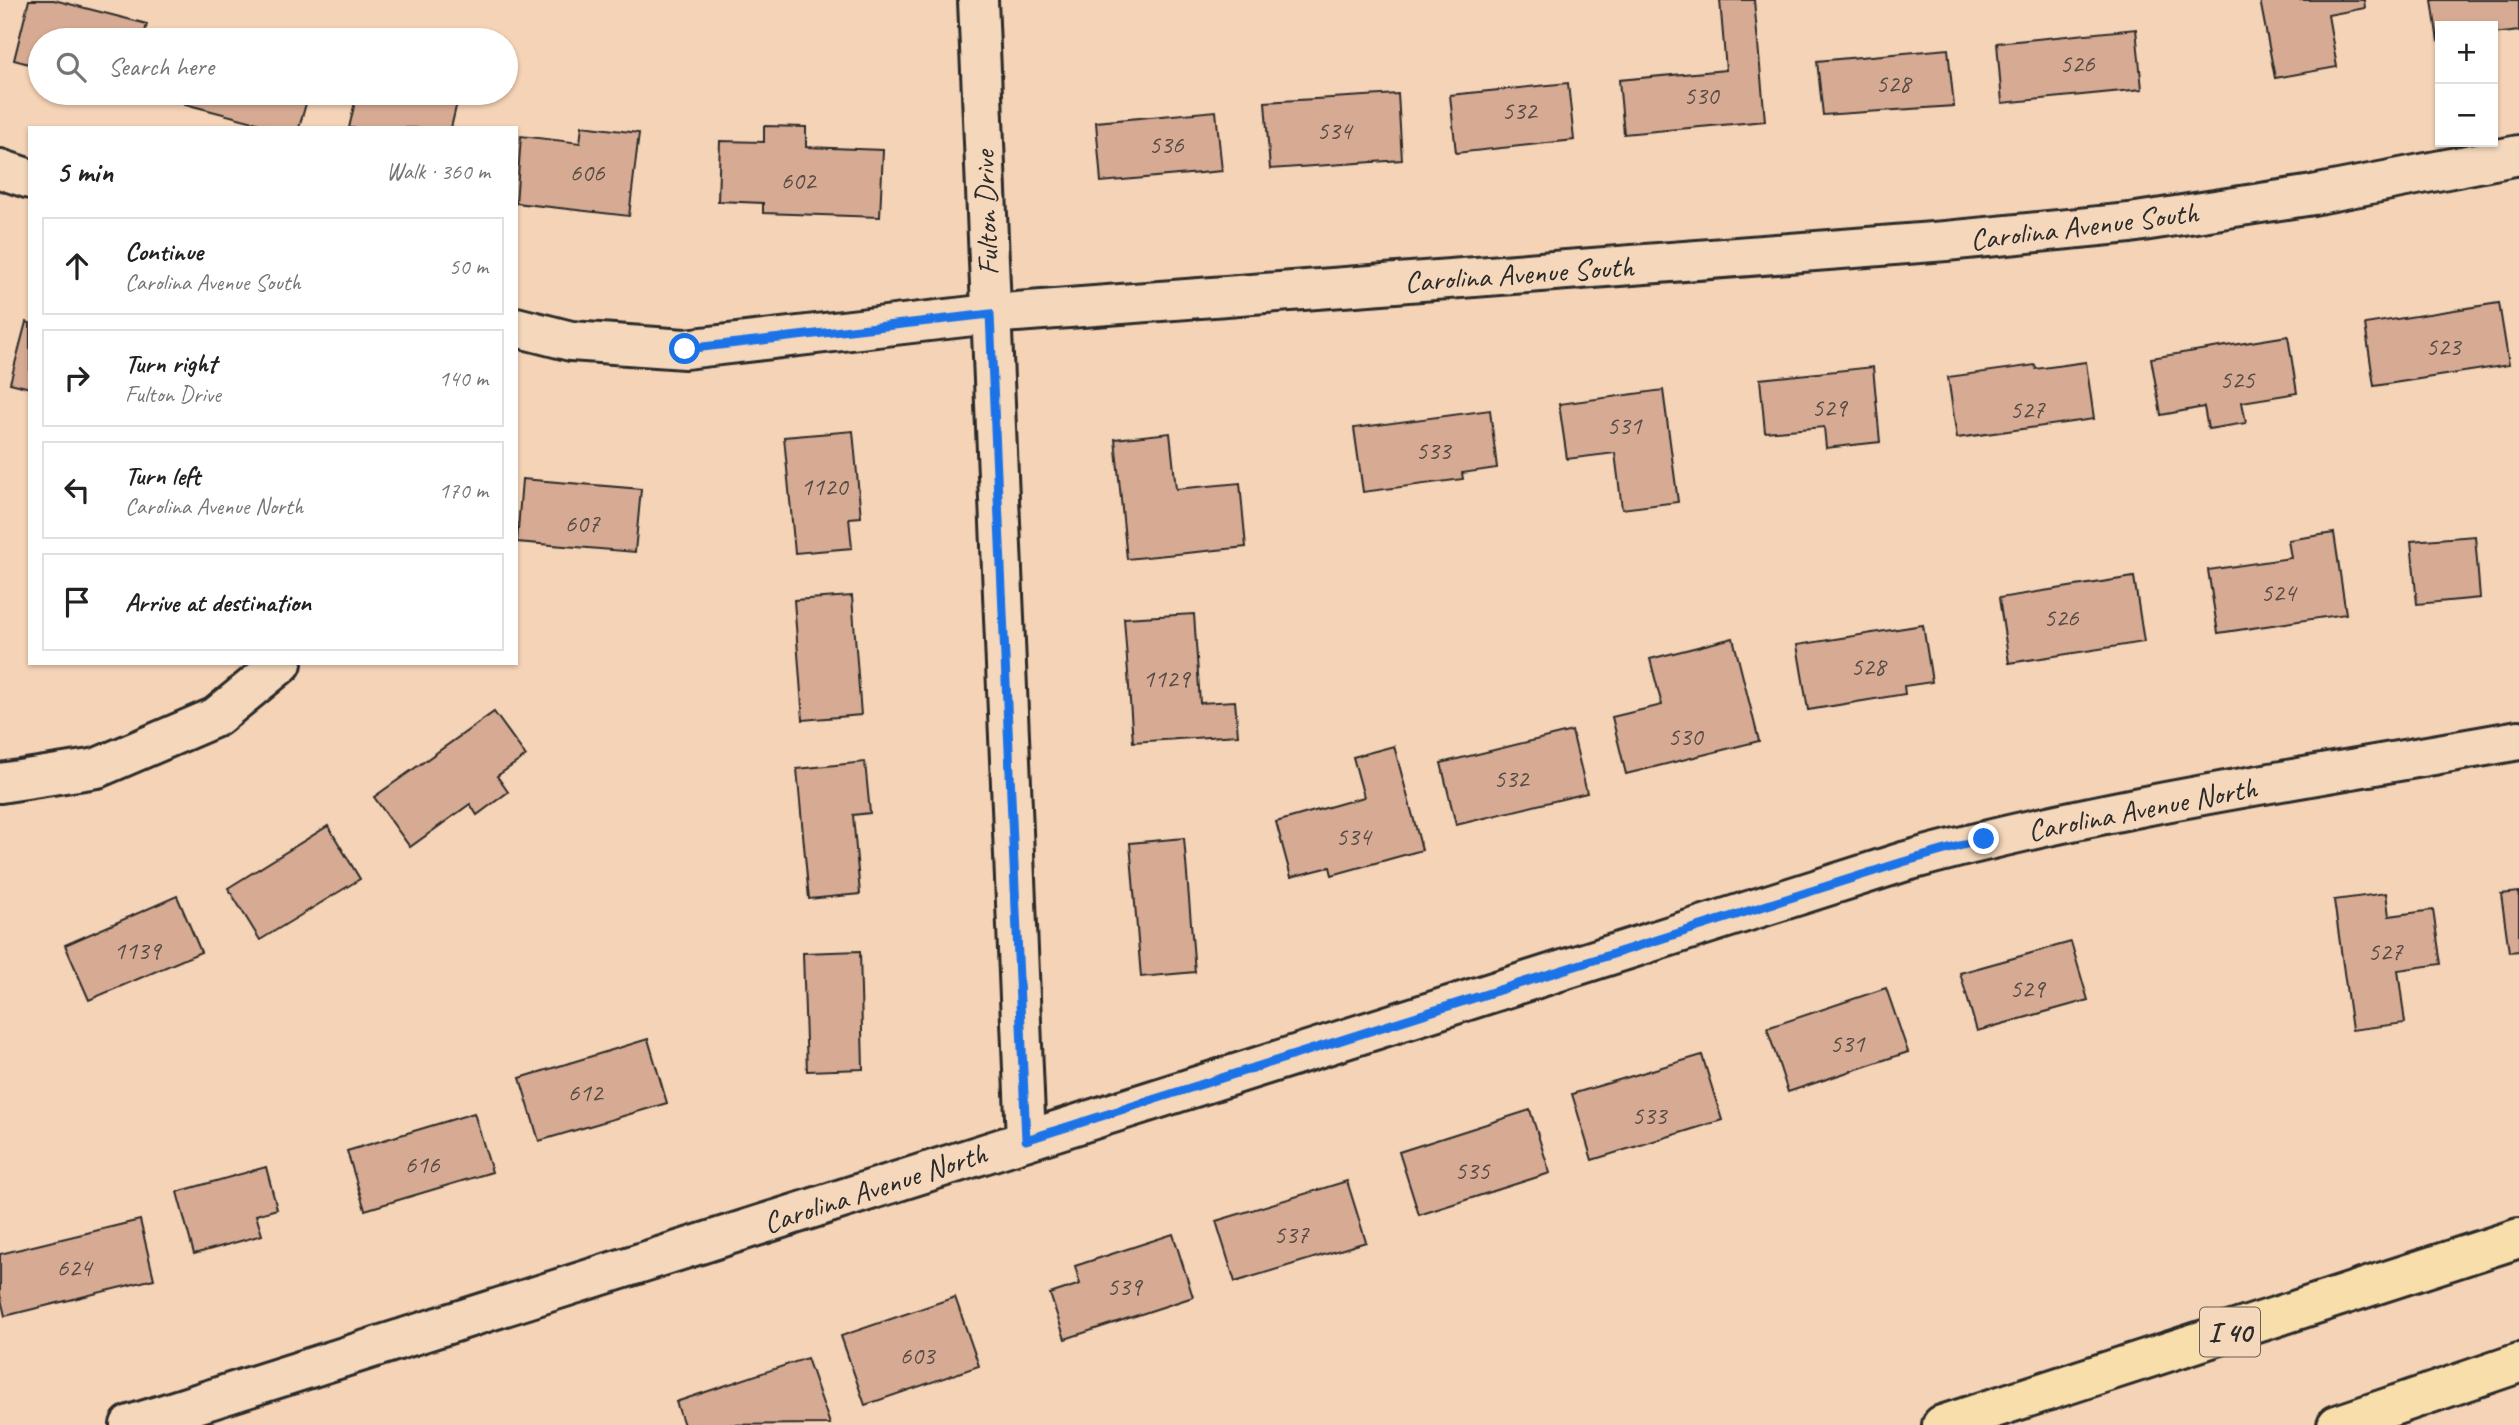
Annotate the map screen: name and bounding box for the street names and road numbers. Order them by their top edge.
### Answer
street label: Fulton Drive [965,148,1007,276]
street label: Carolina Avenue South [1968,193,2201,259]
street label: Carolina Avenue South [1403,247,1636,301]
street label: Carolina Avenue North [2024,768,2261,850]
street label: Carolina Avenue North [759,1134,993,1242]
road number: I 40 [2200,1308,2260,1356]

